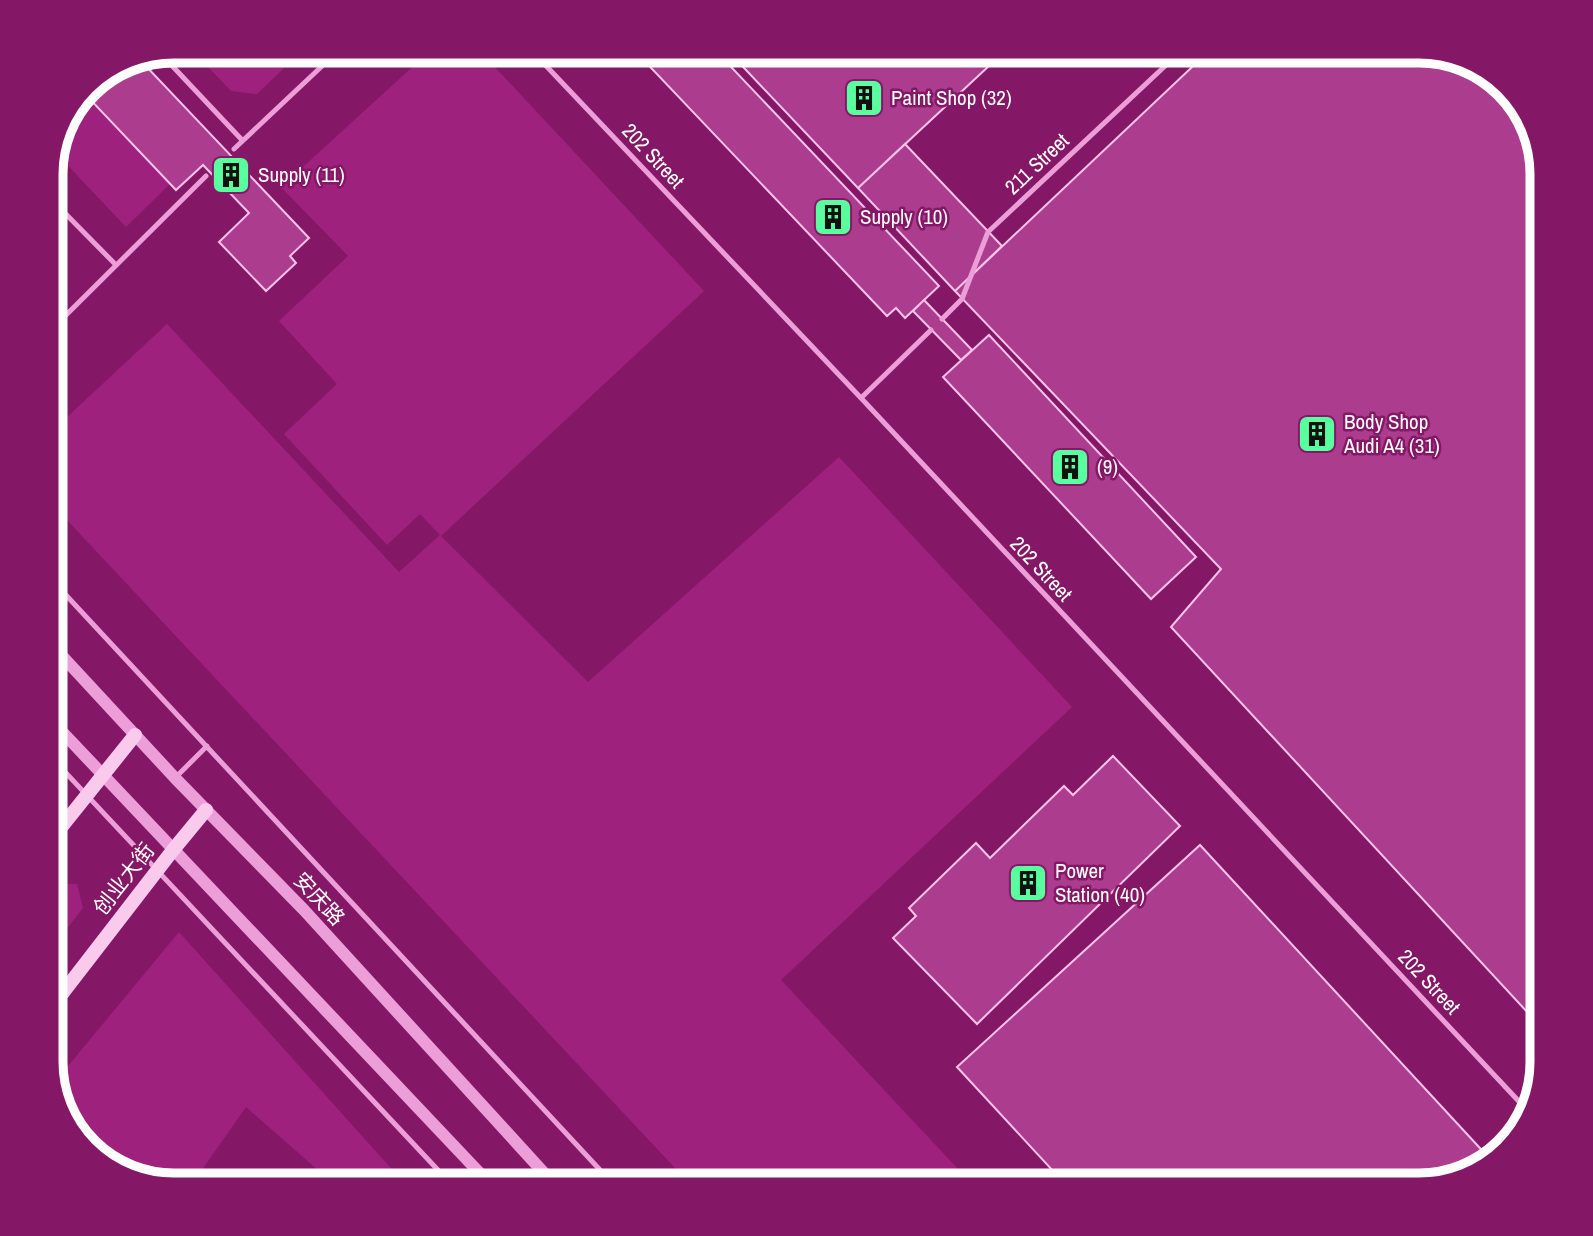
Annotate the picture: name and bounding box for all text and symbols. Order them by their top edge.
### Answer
building icon: Paint Shop (32) [843,77,885,119]
place label: Paint Shop (32) [891,83,1012,112]
street label: 202 Street [616,117,691,195]
street label: 211 Street [998,126,1075,201]
building icon: Supply (11) [210,154,252,196]
place label: Supply (11) [258,160,345,189]
building icon: Supply (10) [812,196,854,238]
place label: Supply (10) [860,202,948,231]
place label: Body Shop Audi A4 (31) [1343,407,1440,460]
building icon: Body Shop Audi A4 (31) [1296,413,1338,455]
building icon: (9) [1049,446,1091,488]
place label: (9) [1097,452,1118,481]
street label: 202 Street [1004,530,1079,608]
street label: 创业大街 [86,837,161,921]
place label: Power Station (40) [1055,856,1145,909]
building icon: Power Station (40) [1007,862,1049,904]
street label: 安庆路 [287,866,351,932]
street label: 202 Street [1392,943,1467,1021]

